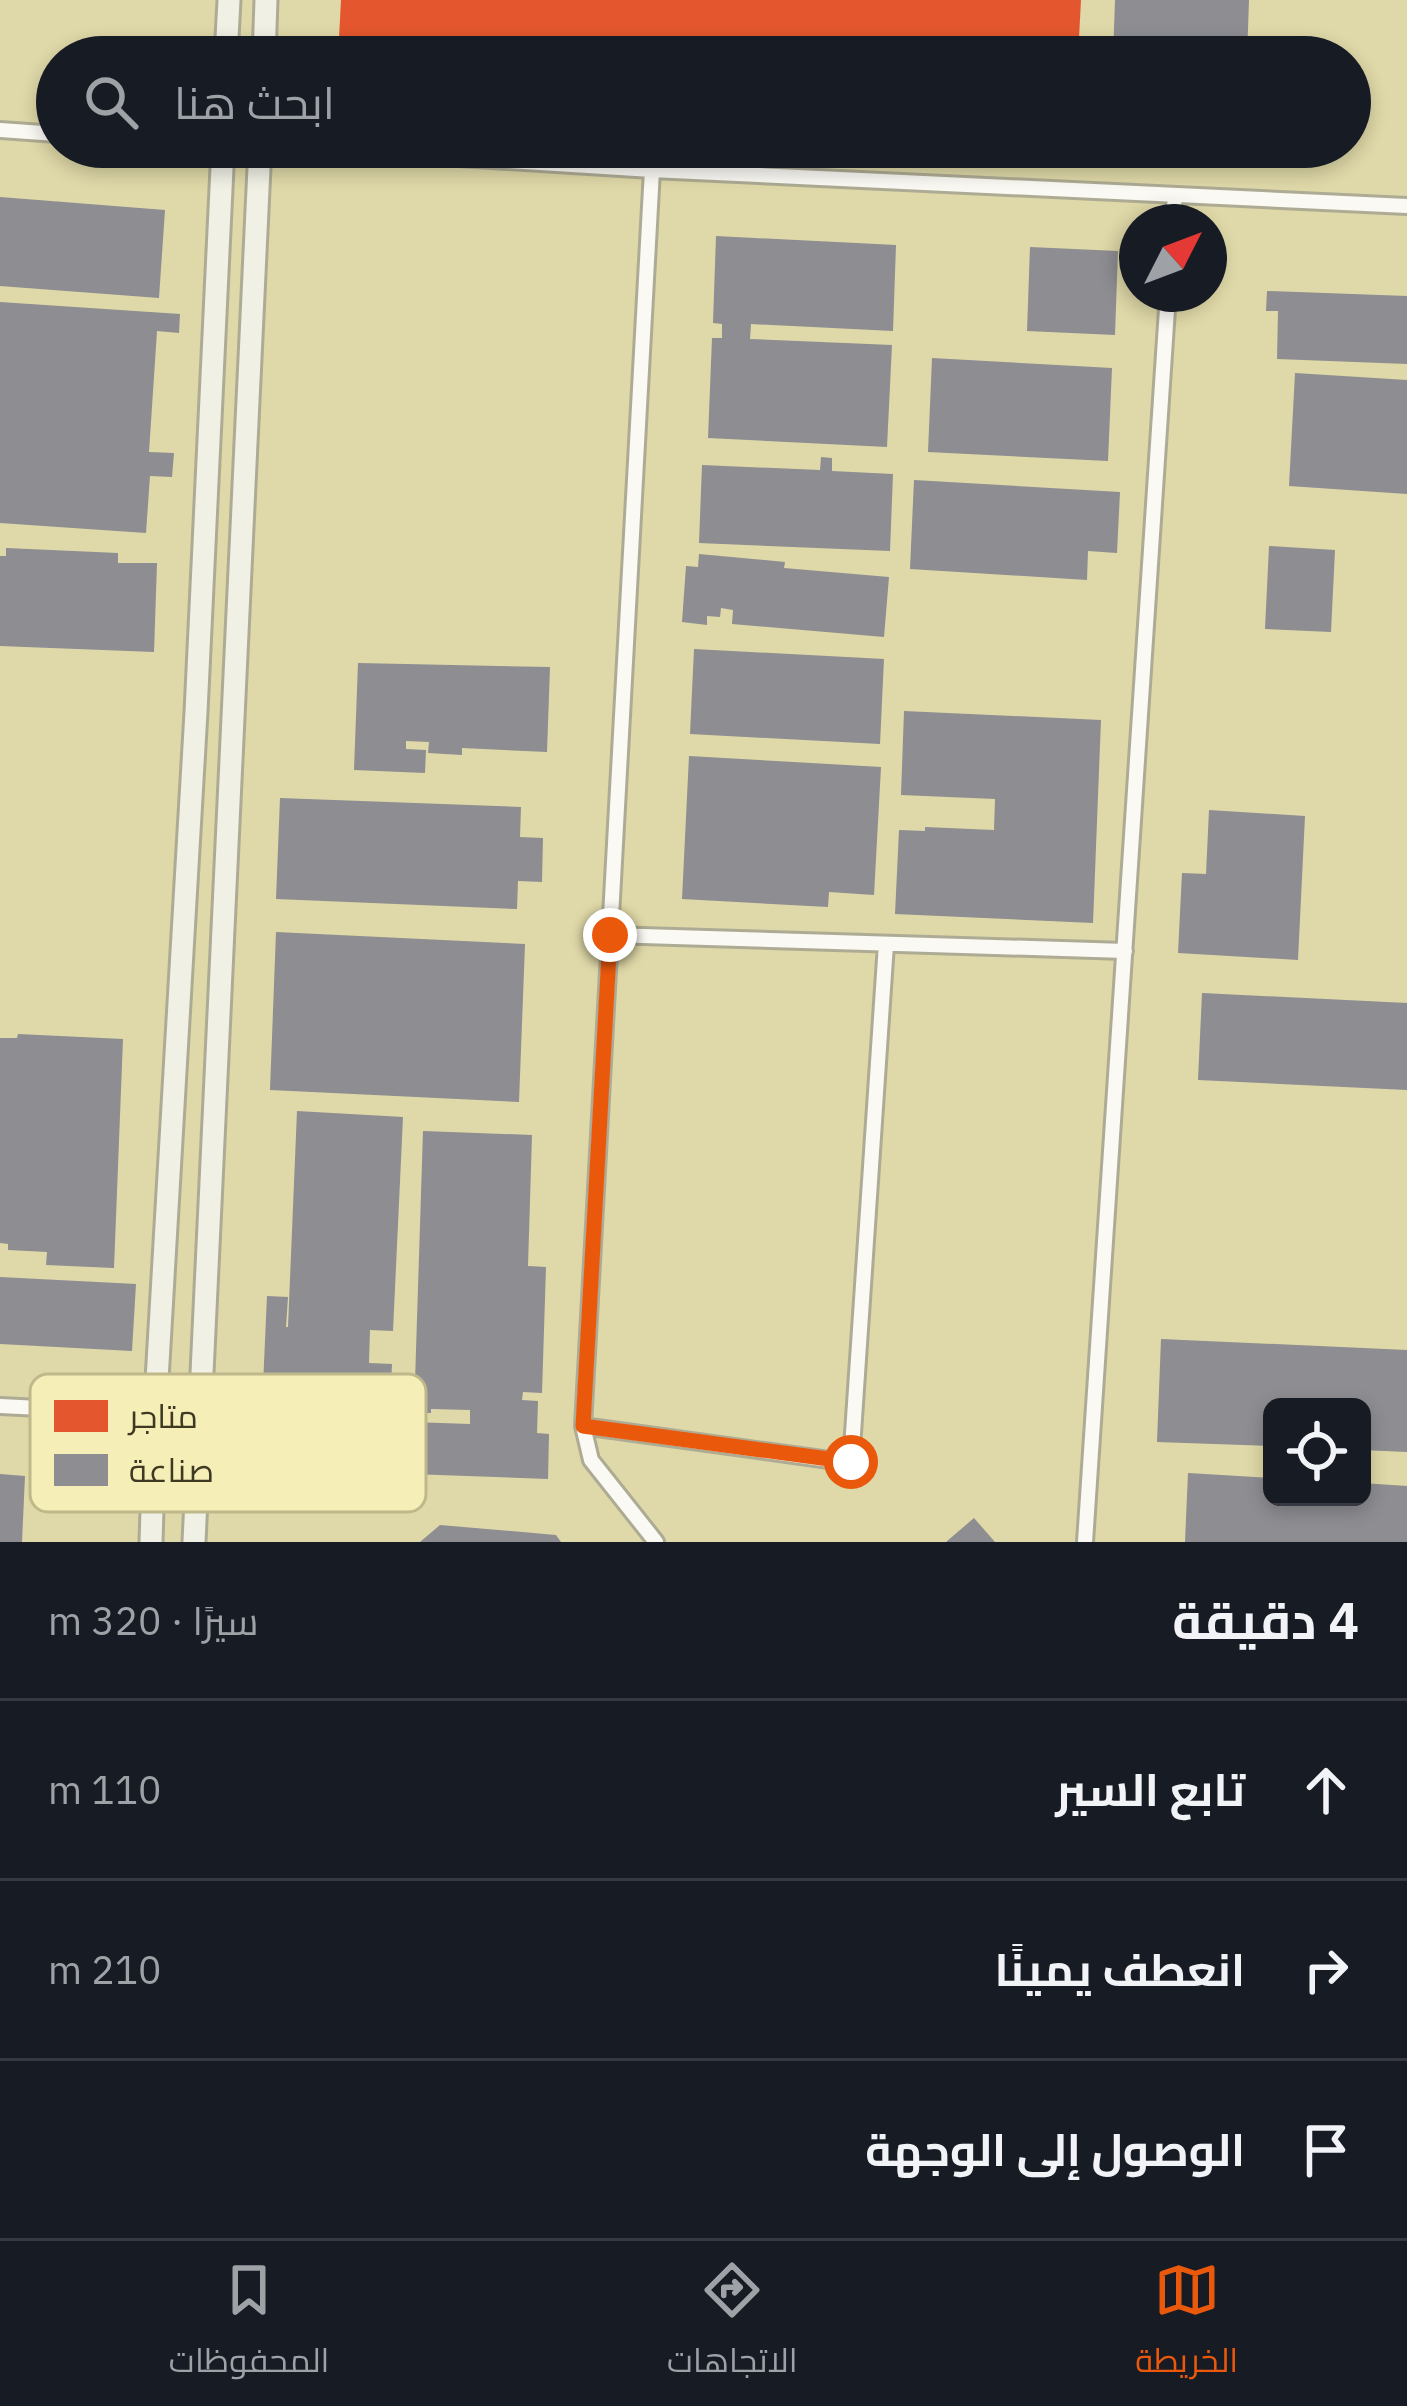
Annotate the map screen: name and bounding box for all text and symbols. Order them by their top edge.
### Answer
search box [36,36,1371,168]
icon: search [78,69,144,135]
text: ابحث هنا [174,73,335,131]
north arrow [1119,204,1227,312]
route end [583,908,637,962]
legend [30,1374,426,1512]
text: متاجر [127,1394,198,1437]
map controls [1263,1398,1371,1506]
button: locate [1263,1398,1371,1506]
route start [824,1435,878,1489]
text: صناعة [129,1448,214,1491]
text: 4 دقيقة [1172,1587,1359,1653]
text: سيرًا · 320 m [48,1595,259,1646]
icon: ahead [1293,1757,1359,1823]
text: تابع السير [1055,1760,1245,1818]
text: 110 m [48,1764,161,1815]
icon: right [1293,1937,1359,2003]
text: انعطف يمينًا [994,1940,1245,1998]
text: 210 m [48,1944,161,1995]
icon: arrive [1293,2117,1359,2183]
text: الوصول إلى الوجهة [865,2120,1245,2178]
tab: المحفوظات [169,2257,329,2391]
tab: الاتجاهات [667,2257,798,2391]
tab: الخريطة [1135,2257,1238,2391]

